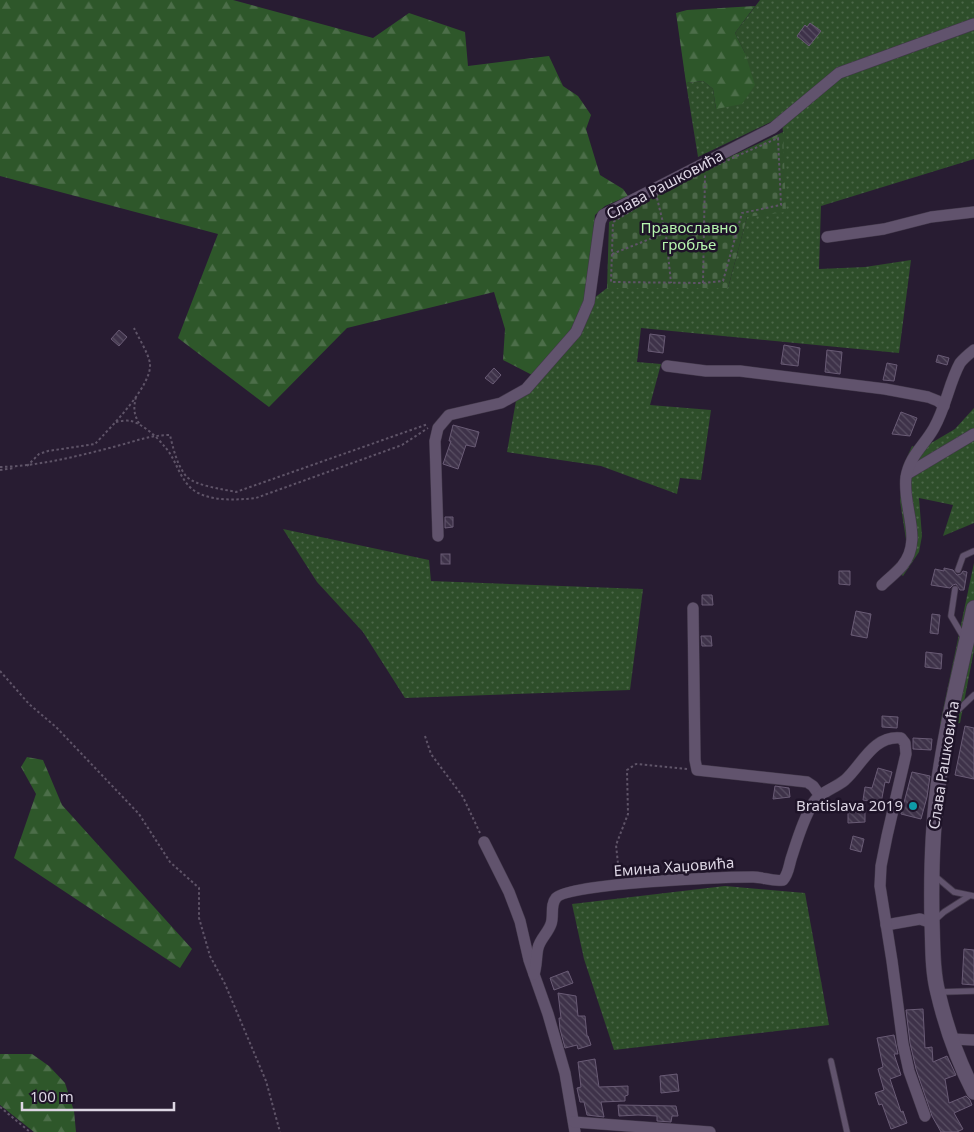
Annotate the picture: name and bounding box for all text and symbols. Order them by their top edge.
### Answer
street label: Слава Рашковића [603,145,727,223]
park label: Православно гробље [641,217,738,254]
street label: Слава Рашковића [923,699,963,831]
place label: Bratislava 2019 [796,795,903,815]
marker: Bratislava 2019 [907,800,919,812]
street label: Емина Хаџовића [613,852,735,880]
scale bar [22,1080,175,1112]
text: 100 m [30,1086,74,1106]

